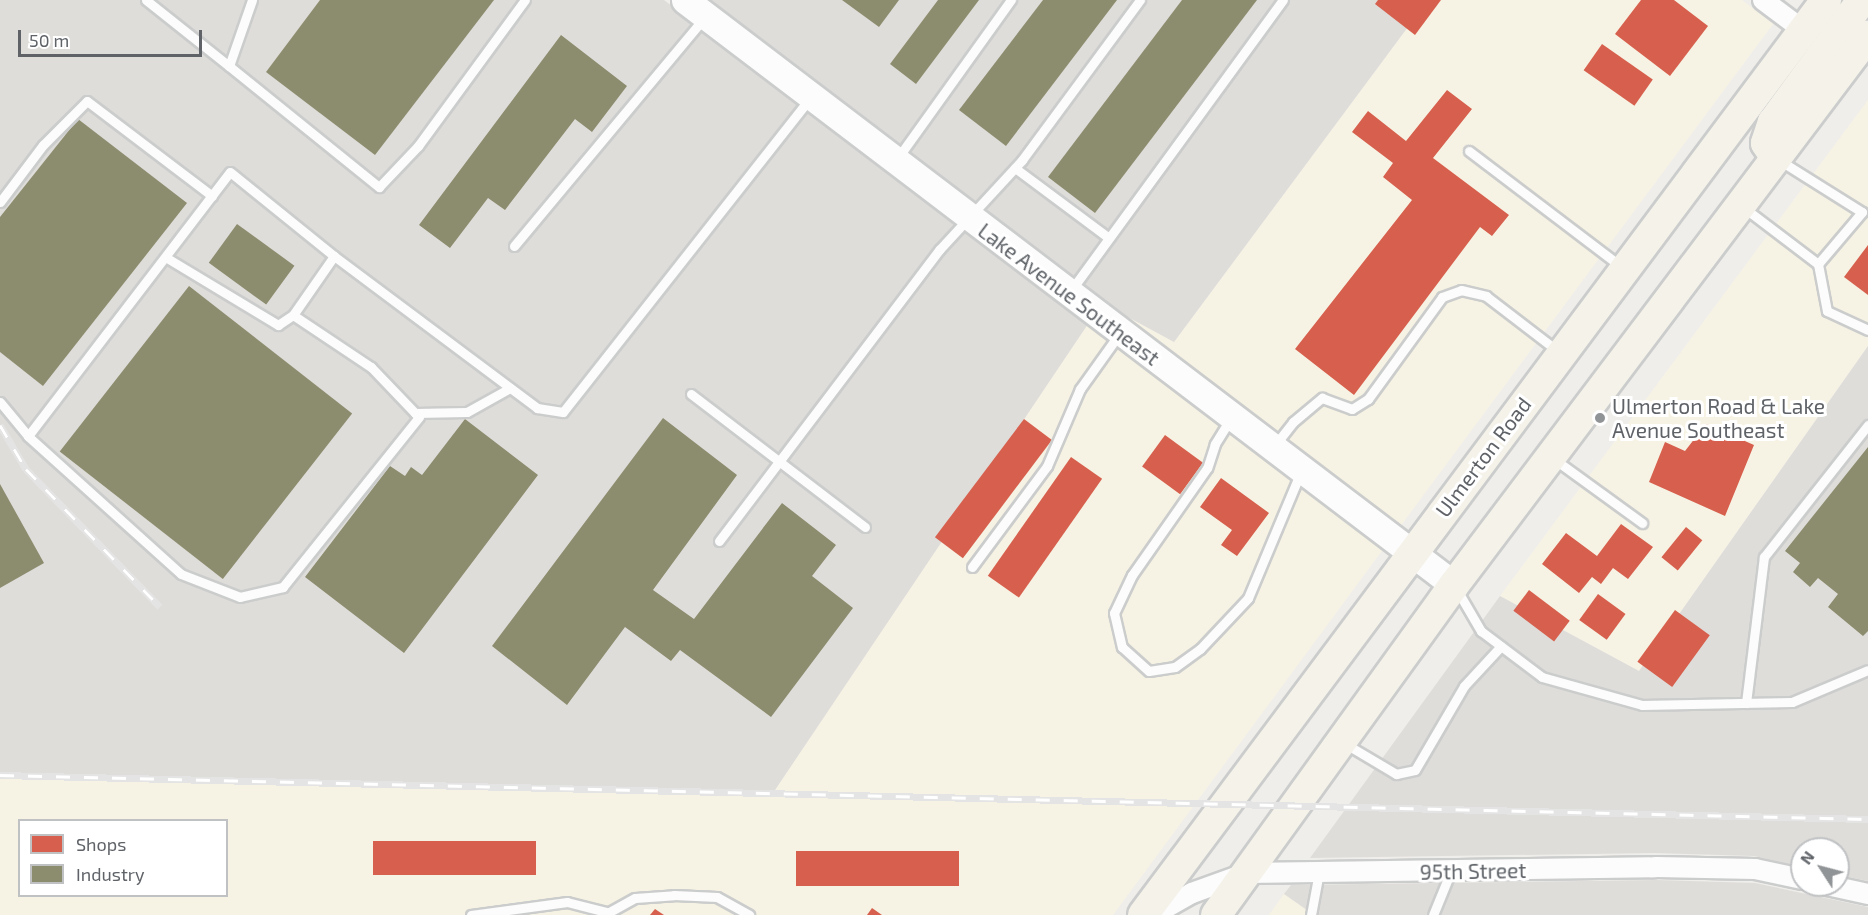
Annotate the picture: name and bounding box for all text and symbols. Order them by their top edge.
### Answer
scale bar [21,18,206,56]
text: 50 m [29,29,69,51]
street label: Lake Avenue Southeast [973,217,1165,371]
street label: Ulmerton Road [1430,392,1536,522]
place label: Ulmerton Road & Lake Avenue Southeast [1612,393,1825,443]
marker: Ulmerton Road & Lake Avenue Southeast [1593,411,1607,425]
legend [18,819,228,897]
text: Shops [76,833,126,855]
north arrow [1790,837,1850,897]
text: N [1796,847,1818,868]
street label: 95th Street [1420,857,1526,885]
text: Industry [76,863,145,885]

